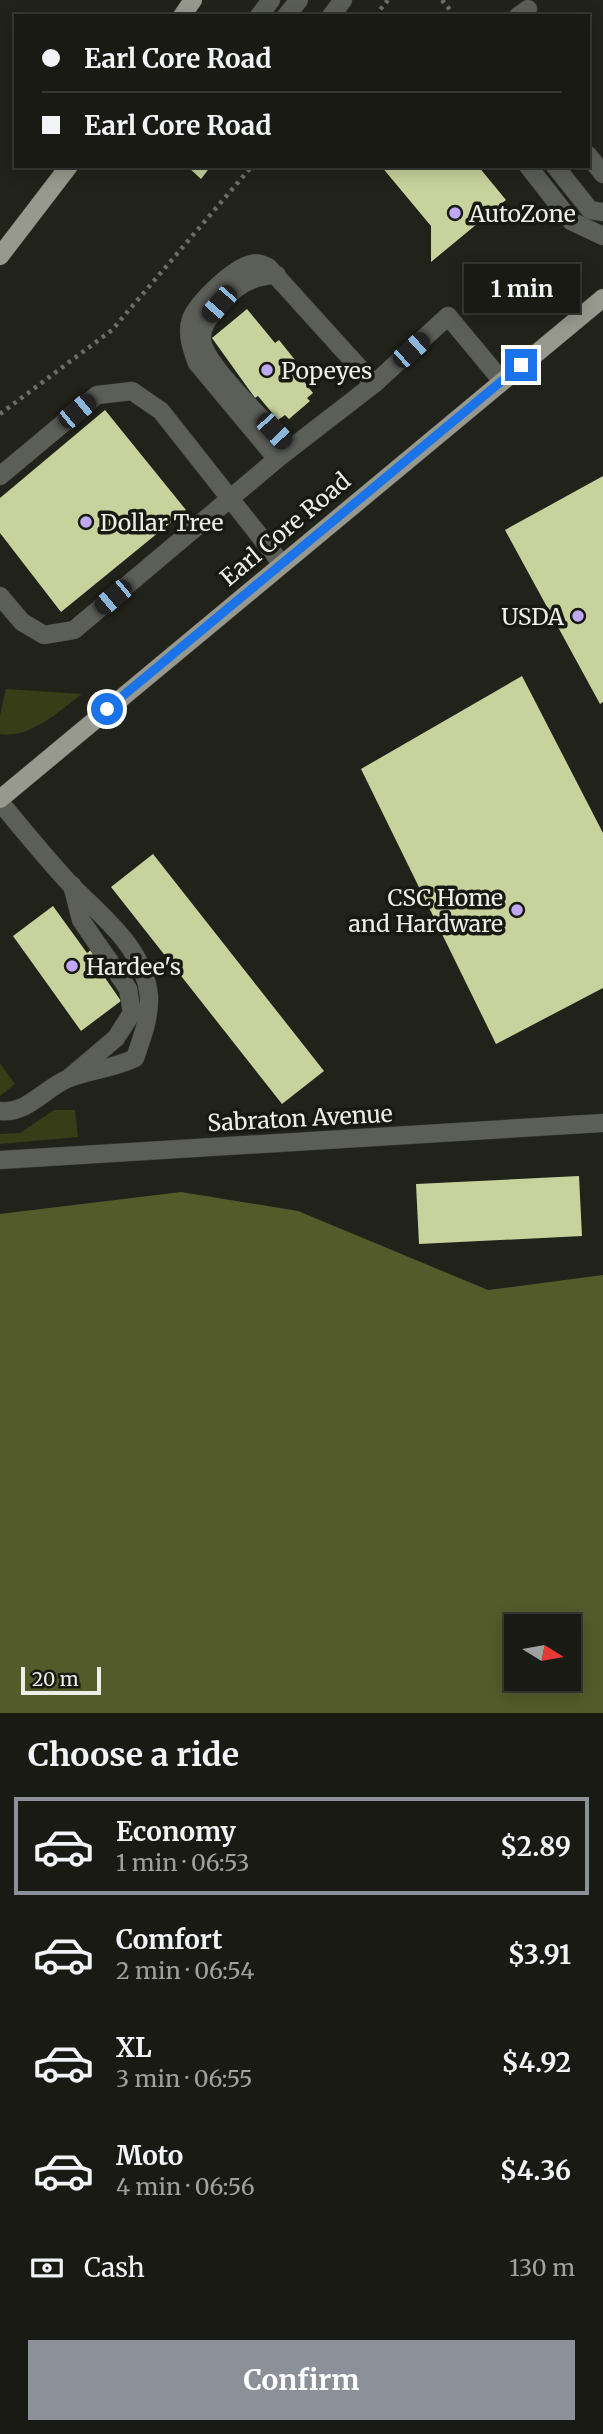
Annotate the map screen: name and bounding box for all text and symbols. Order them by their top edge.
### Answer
text: Earl Core Road [84,42,271,75]
text: Earl Core Road [84,109,271,142]
place label: AutoZone [468,199,576,228]
marker: AutoZone [447,205,463,221]
callout: 1 min [463,264,579,312]
text: 1 min [491,274,553,303]
car [198,281,241,327]
car [389,328,434,372]
route end [505,349,537,381]
place label: Popeyes [281,356,372,385]
marker: Popeyes [259,362,275,378]
car [55,389,100,433]
car [252,408,297,454]
street label: Earl Core Road [214,466,356,592]
place label: Dollar Tree [100,508,224,537]
marker: Dollar Tree [78,514,94,530]
car [91,575,136,619]
place label: USDA [501,602,565,631]
marker: USDA [570,608,586,624]
route start [91,693,123,725]
place label: CSC Home and Hardware [349,883,503,938]
marker: CSC Home and Hardware [509,902,525,918]
place label: Hardee's [86,952,181,981]
marker: Hardee's [64,958,80,974]
street label: Sabraton Avenue [207,1099,393,1137]
north arrow [504,1614,581,1690]
map controls [504,1614,581,1691]
scale bar [21,1664,102,1696]
text: 20 m [32,1667,79,1691]
text: Choose a ride [28,1735,239,1775]
icon: car [32,1815,95,1878]
text: Economy [116,1815,236,1848]
text: $2.89 [500,1830,571,1863]
text: 1 min · 06:53 [116,1848,249,1877]
icon: car [32,1923,95,1986]
text: Comfort [116,1923,222,1956]
text: $3.91 [508,1938,571,1971]
text: 2 min · 06:54 [116,1956,254,1985]
icon: car [32,2031,95,2094]
text: XL [116,2031,152,2064]
text: $4.92 [501,2046,571,2079]
text: 3 min · 06:55 [116,2064,252,2093]
icon: car [32,2139,95,2202]
text: Moto [116,2139,183,2172]
text: $4.36 [500,2154,571,2187]
text: 4 min · 06:56 [116,2172,255,2201]
icon: cash [28,2249,66,2287]
text: Cash [84,2251,145,2284]
text: 130 m [509,2253,575,2282]
button: Confirm [28,2340,575,2420]

